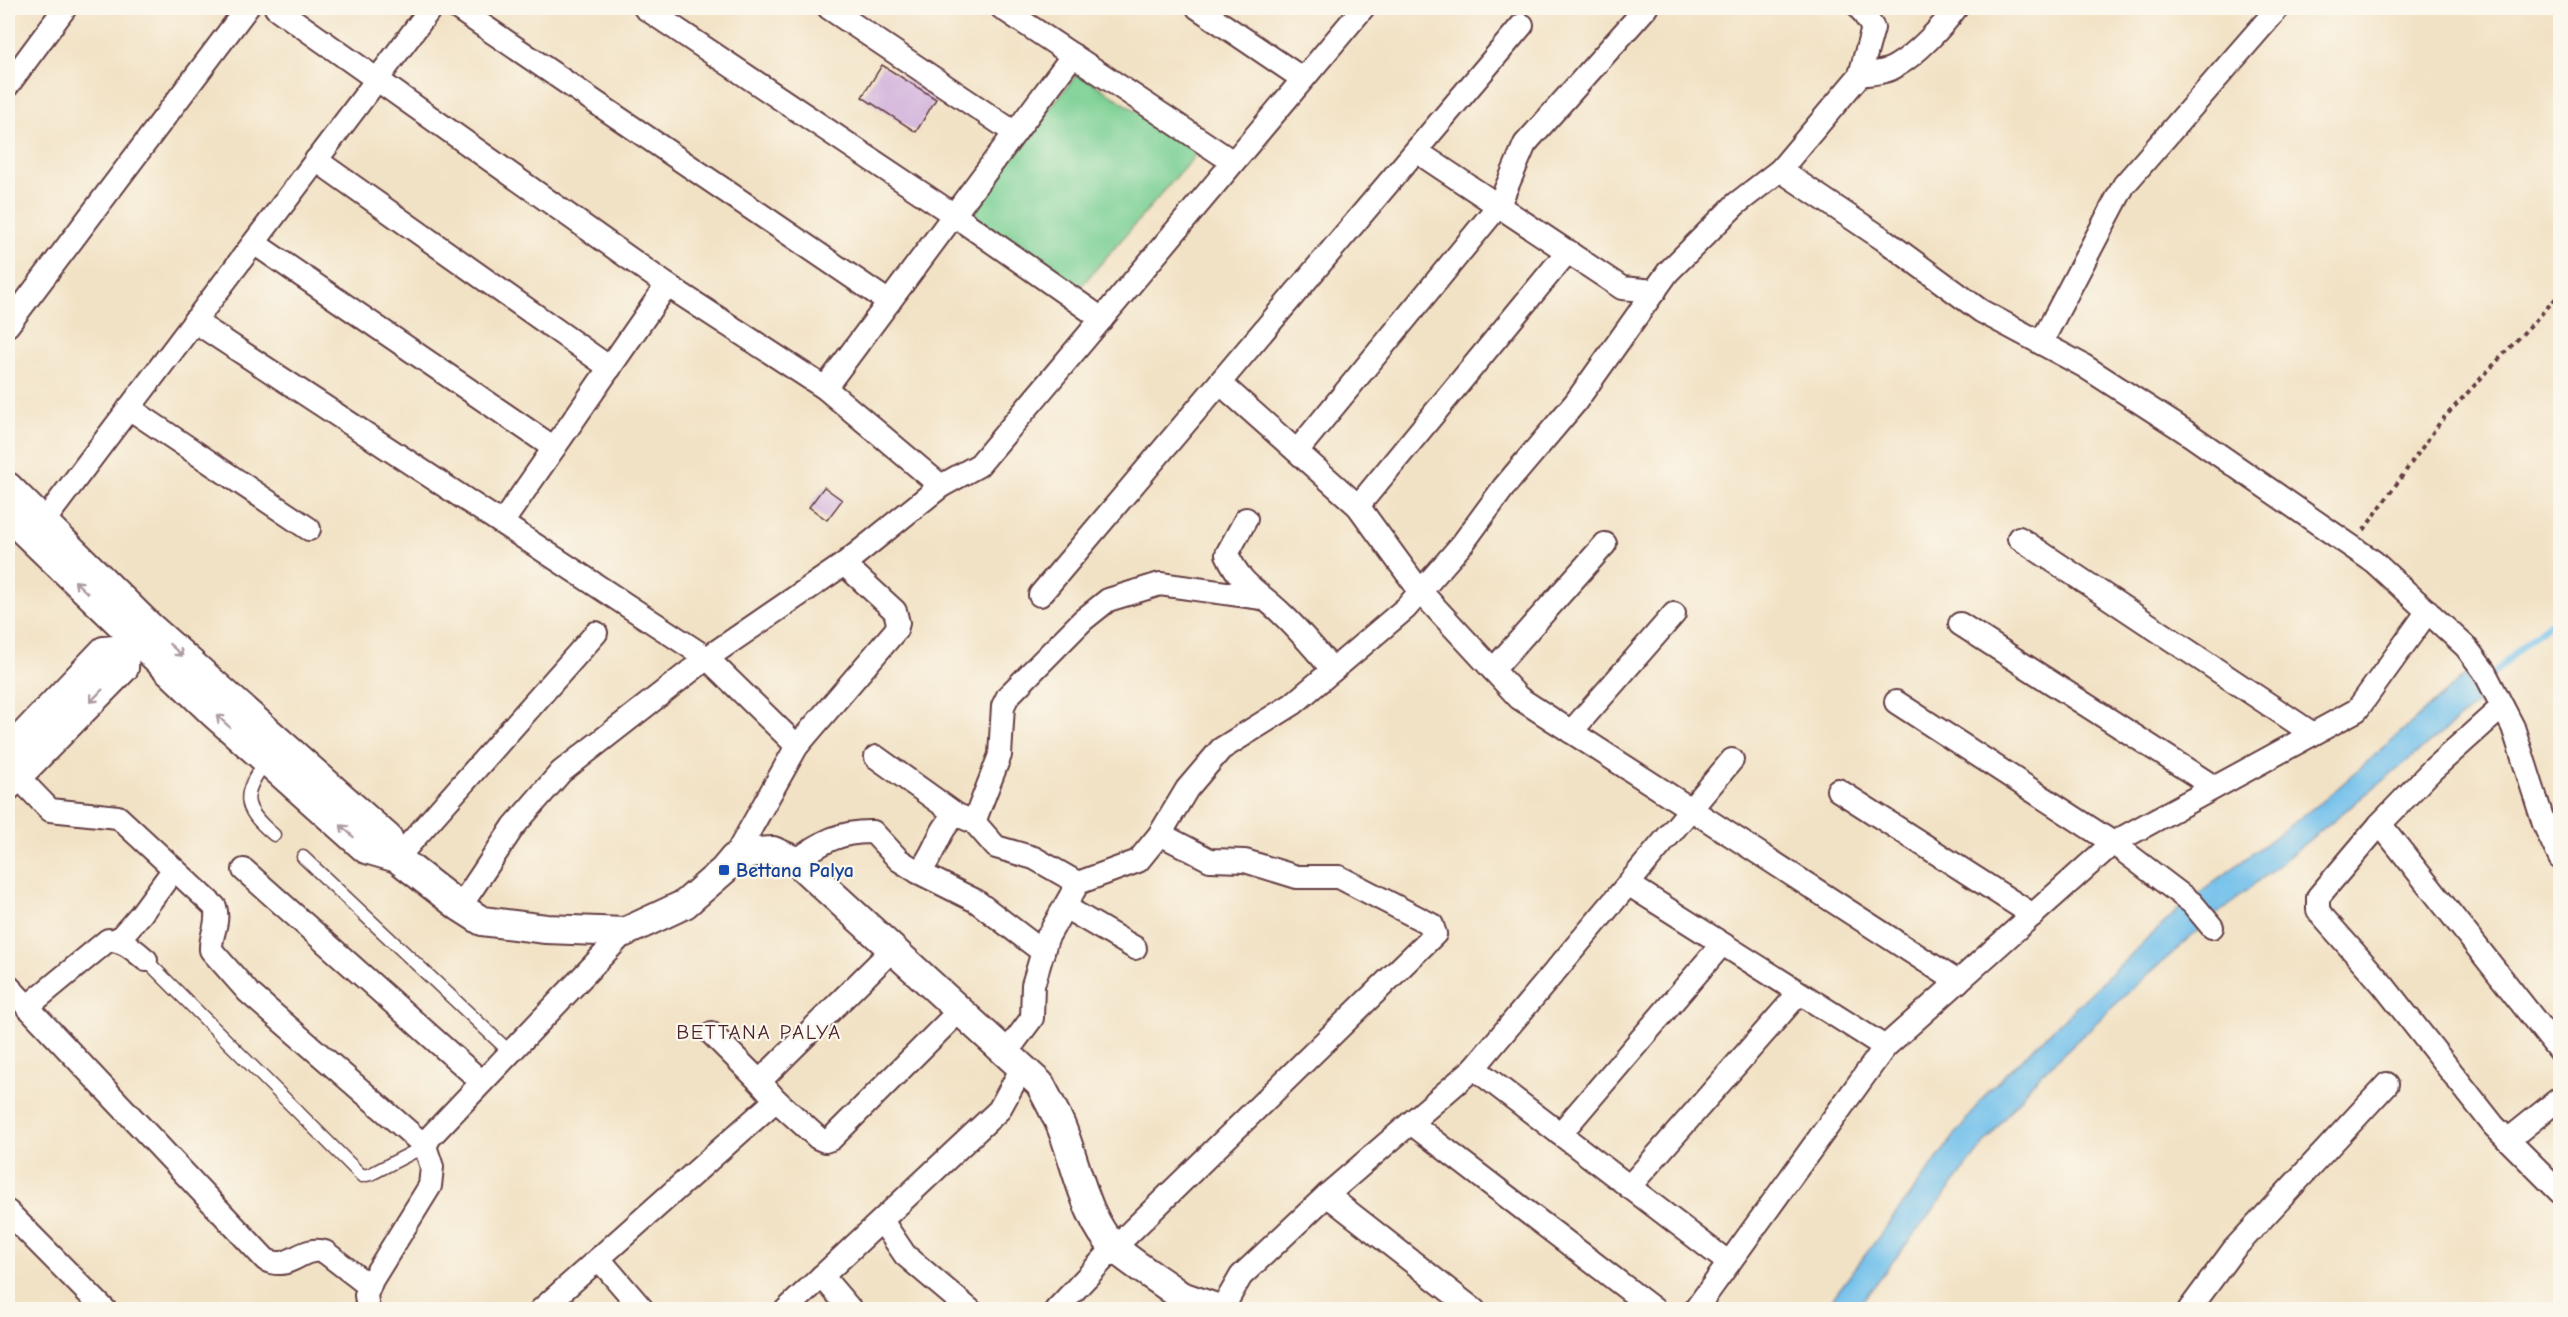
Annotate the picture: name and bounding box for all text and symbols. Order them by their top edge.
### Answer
one-way arrow [74,580,89,594]
one-way arrow [168,643,183,657]
one-way arrow [89,689,104,704]
one-way arrow [216,714,231,728]
one-way arrow [340,824,355,838]
place label: Bettana Palya [736,859,854,882]
marker: Bettana Palya [717,863,731,877]
district label: BETTANA PALYA [676,1020,842,1044]

